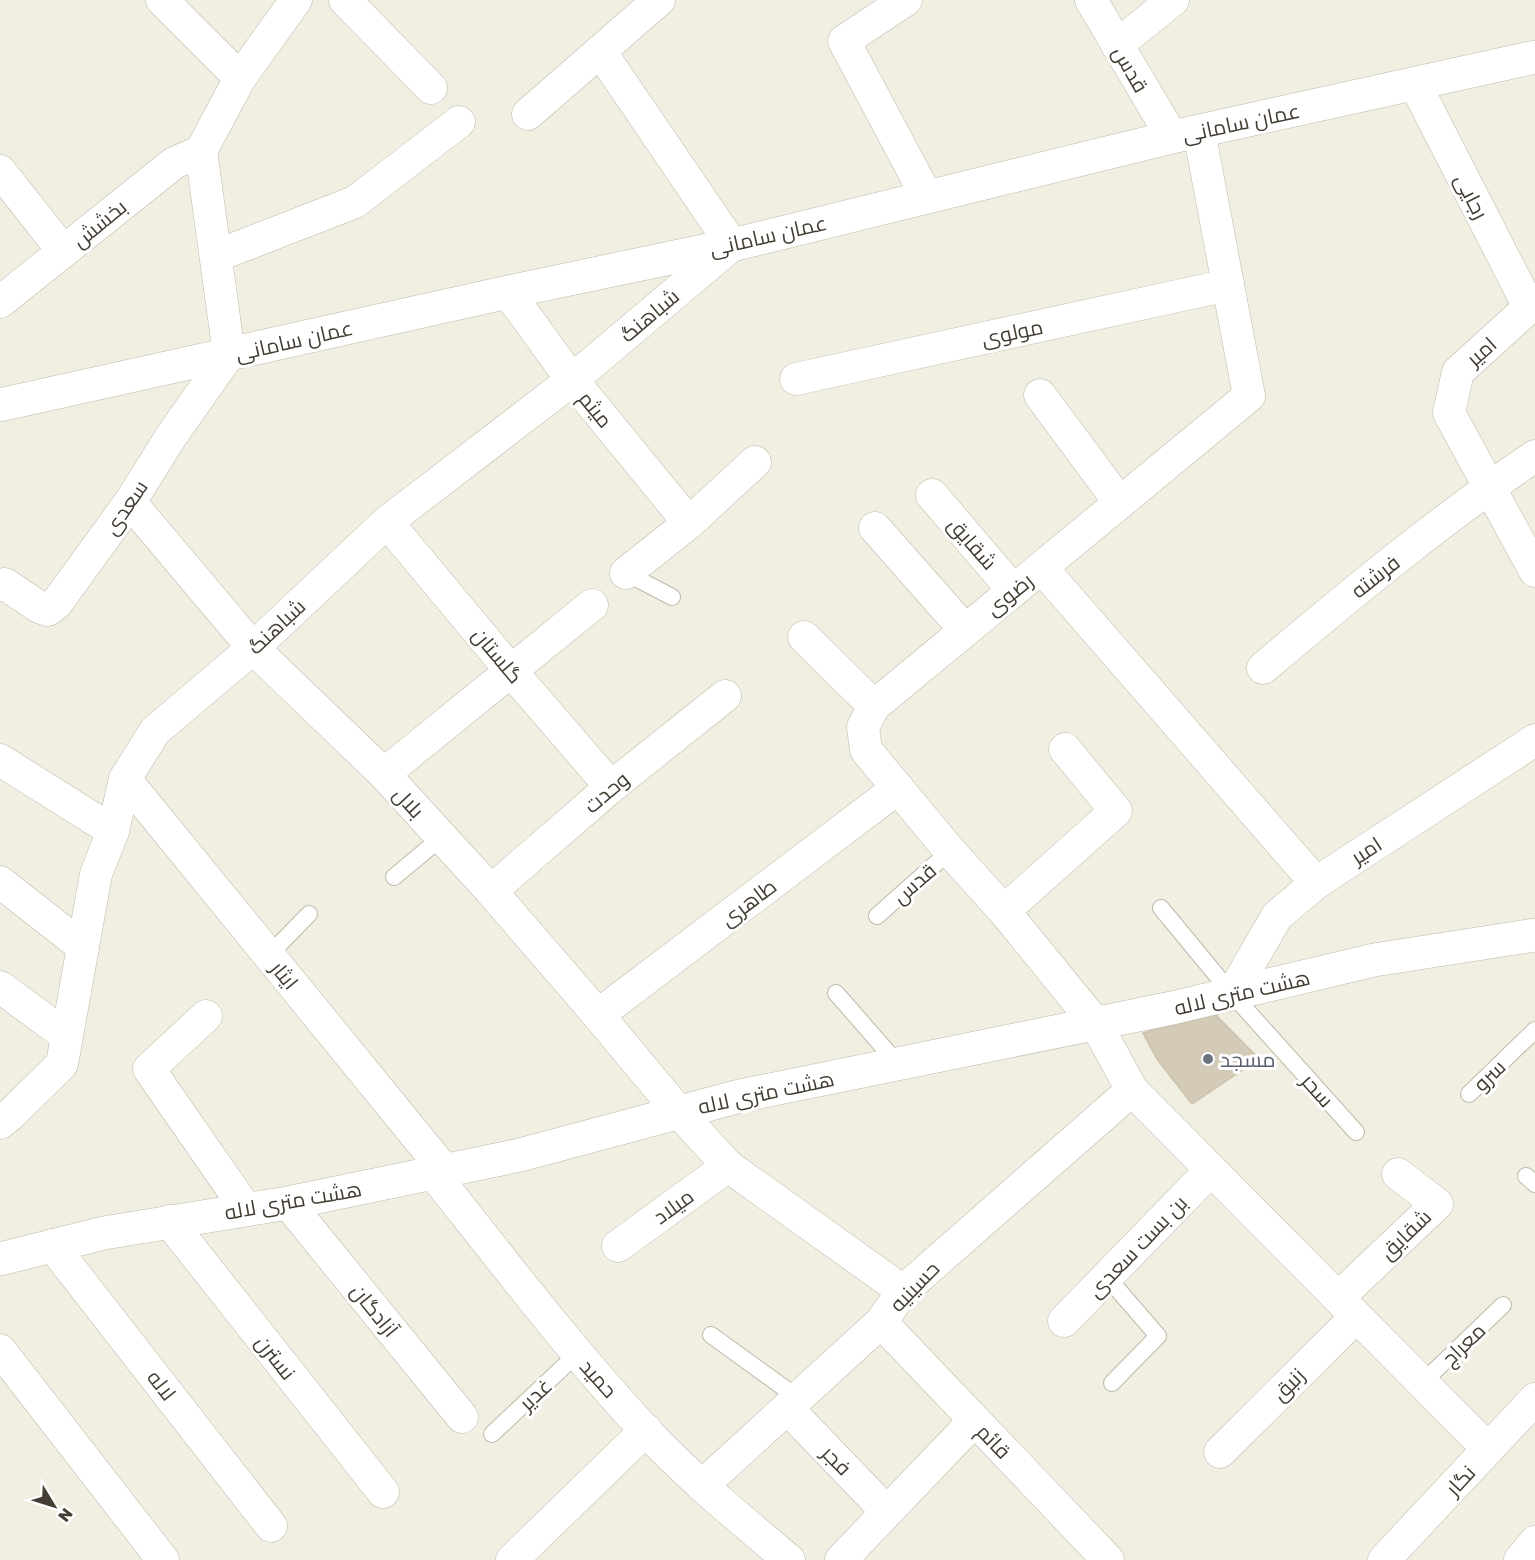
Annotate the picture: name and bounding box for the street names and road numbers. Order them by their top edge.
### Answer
street label: قدس [1107,41,1155,97]
street label: عمان سامانی [1180,97,1302,148]
street label: رجایی [1449,169,1494,224]
street label: بخشش [67,193,132,254]
street label: عمان سامانی [707,209,829,262]
street label: شباهنگ [614,283,684,347]
street label: مولوی [979,313,1045,352]
street label: عمان سامانی [233,314,355,367]
street label: امیر [1460,331,1501,372]
street label: میثم [572,385,619,434]
street label: سعدی [97,475,154,540]
street label: شقایق [942,511,1003,575]
street label: فرشته [1345,549,1405,603]
street label: رضوی [980,567,1039,622]
street label: شباهنگ [242,593,310,659]
street label: گلستان [466,622,529,689]
street label: وحدت [578,766,634,818]
street label: بلال [387,781,430,824]
street label: امیر [1345,830,1386,870]
street label: قدس [887,857,942,910]
street label: طاهری [715,872,782,932]
street label: ایثار [265,955,304,995]
street label: هشت متری لاله [1172,964,1313,1021]
street label: سرو [1467,1054,1511,1096]
street label: هشت متری لاله [695,1065,837,1120]
street label: سحر [1296,1067,1340,1112]
street label: هشت متری لاله [222,1175,364,1226]
street label: میلاد [648,1183,698,1229]
street label: بن بست سعدی [1082,1189,1193,1303]
street label: شقایق [1374,1203,1437,1265]
street label: حسینیه [884,1255,944,1317]
street label: آزادگان [345,1278,405,1343]
street label: معراج [1436,1317,1492,1372]
street label: نسترن [250,1329,302,1385]
street label: حمید [575,1353,623,1403]
street label: زنبق [1266,1362,1311,1407]
street label: لاله [142,1365,182,1405]
street label: غدیر [512,1372,557,1416]
street label: قائم [970,1418,1017,1465]
street label: فجر [816,1439,857,1480]
street label: نگار [1439,1459,1480,1501]

